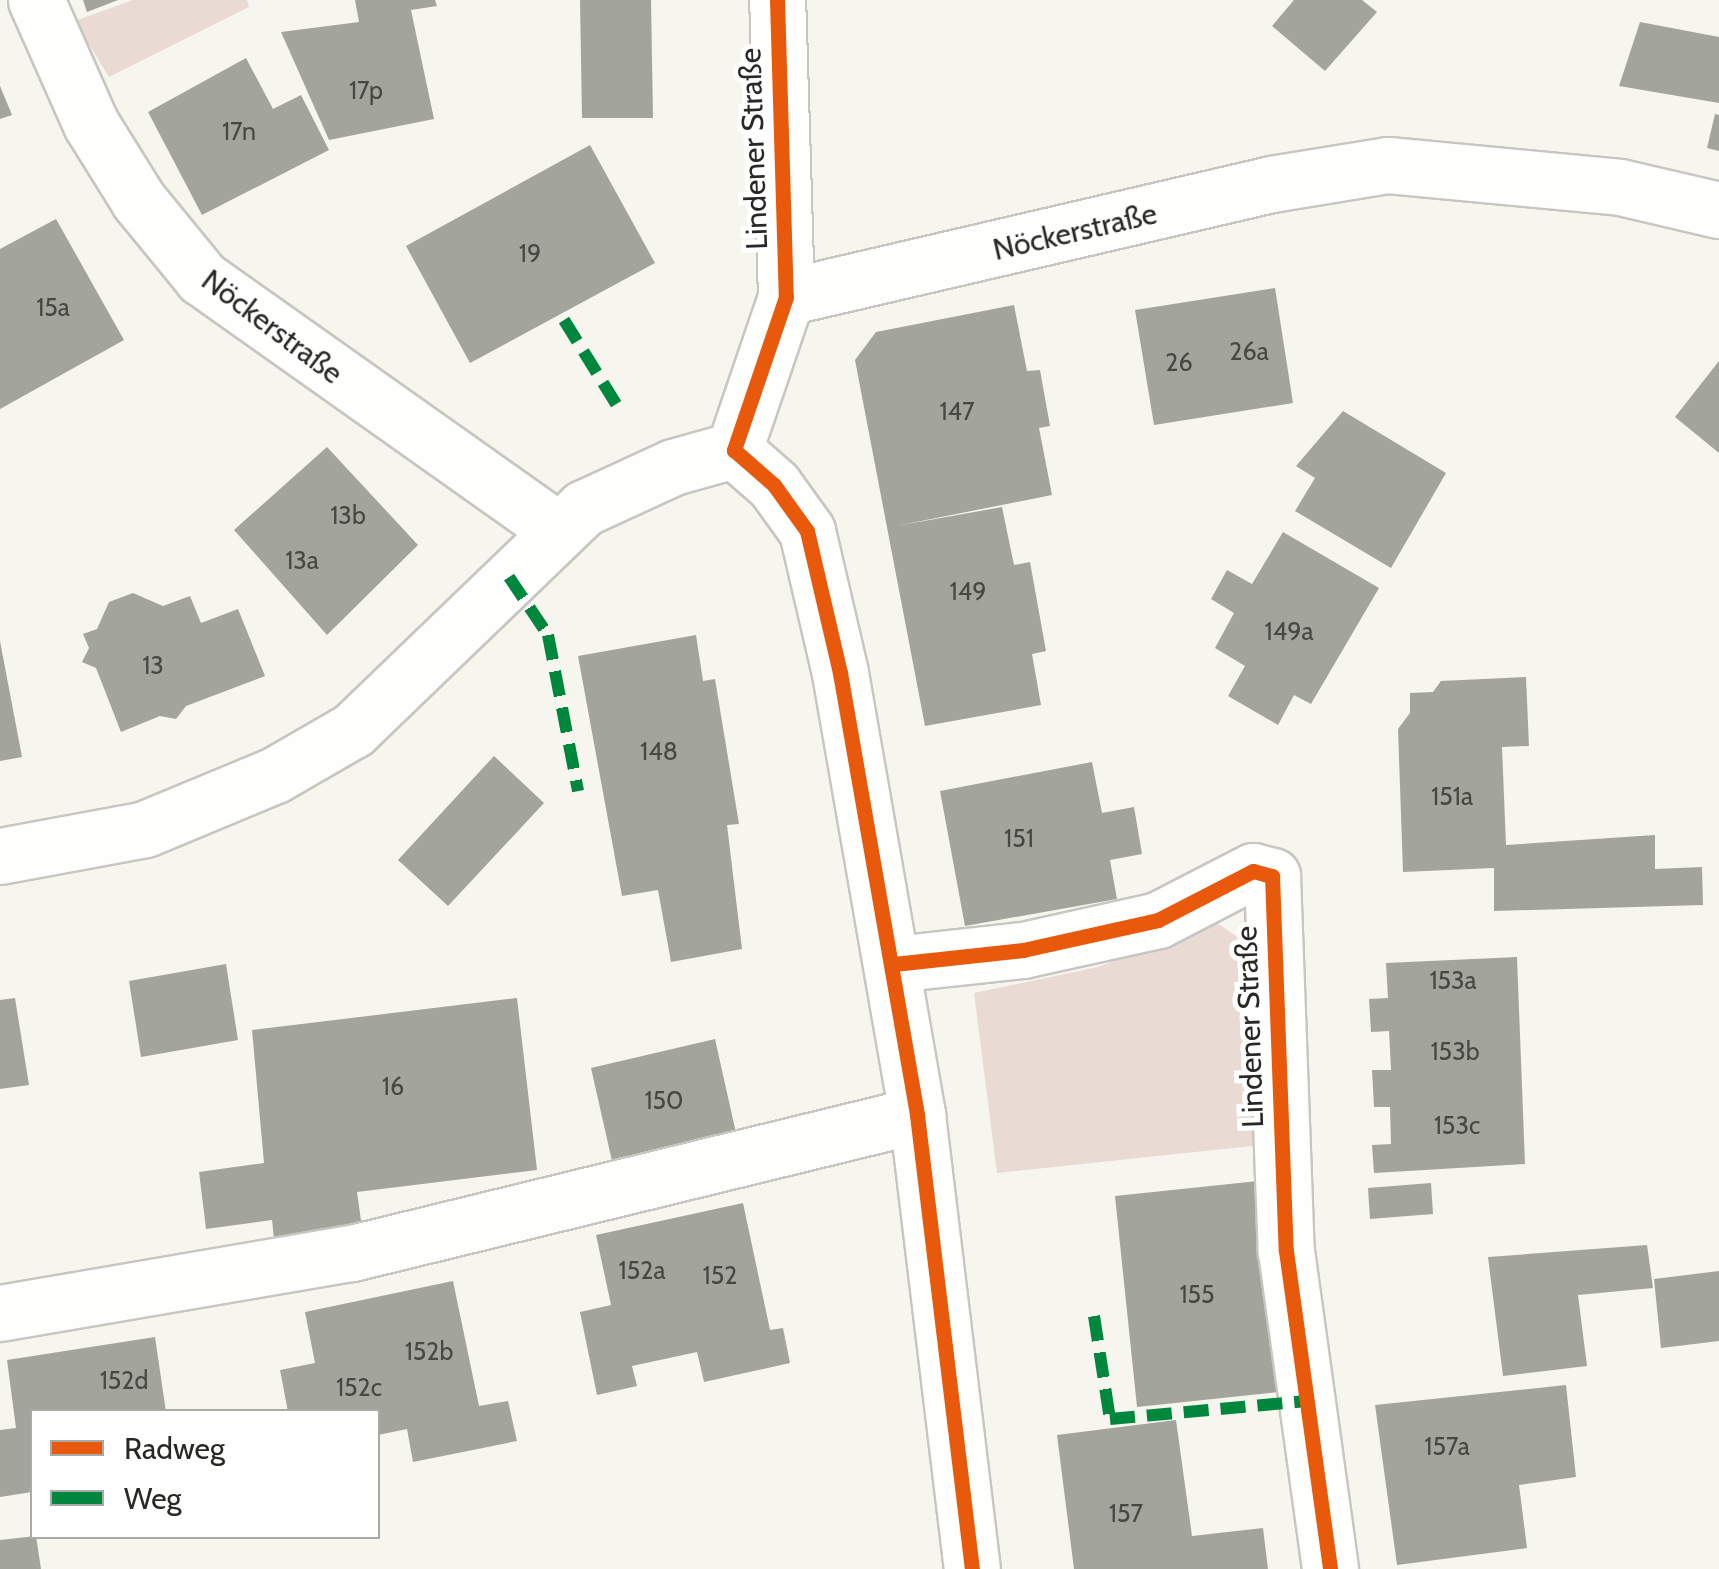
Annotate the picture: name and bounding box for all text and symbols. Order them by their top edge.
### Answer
street label: Lindener Straße [732,47,776,251]
house number: 17p [349,75,383,105]
house number: 17n [222,116,256,146]
street label: Nöckerstraße [990,196,1160,268]
house number: 19 [519,238,541,268]
street label: Nöckerstraße [194,262,350,392]
house number: 15a [36,292,70,322]
house number: 26a [1229,336,1269,366]
house number: 26 [1165,347,1193,377]
house number: 147 [939,396,975,426]
house number: 13b [330,500,366,530]
house number: 13a [285,545,319,575]
house number: 149 [950,576,986,606]
house number: 149a [1265,616,1313,646]
house number: 13 [142,650,164,680]
house number: 148 [640,736,678,766]
house number: 151a [1431,781,1473,811]
house number: 151 [1004,823,1034,853]
street label: Lindener Straße [1228,925,1272,1129]
house number: 153a [1429,965,1477,995]
house number: 153b [1430,1036,1480,1066]
house number: 16 [382,1071,404,1101]
house number: 150 [644,1085,684,1115]
house number: 153c [1434,1110,1480,1140]
house number: 152a [619,1255,665,1285]
house number: 152 [703,1260,737,1290]
house number: 155 [1179,1279,1215,1309]
house number: 152b [405,1336,453,1366]
house number: 152d [100,1365,148,1395]
house number: 152c [336,1372,382,1402]
legend [30,1409,380,1539]
text: Radweg [124,1430,225,1467]
house number: 157a [1424,1431,1470,1461]
text: Weg [124,1480,182,1517]
house number: 157 [1109,1498,1143,1528]

